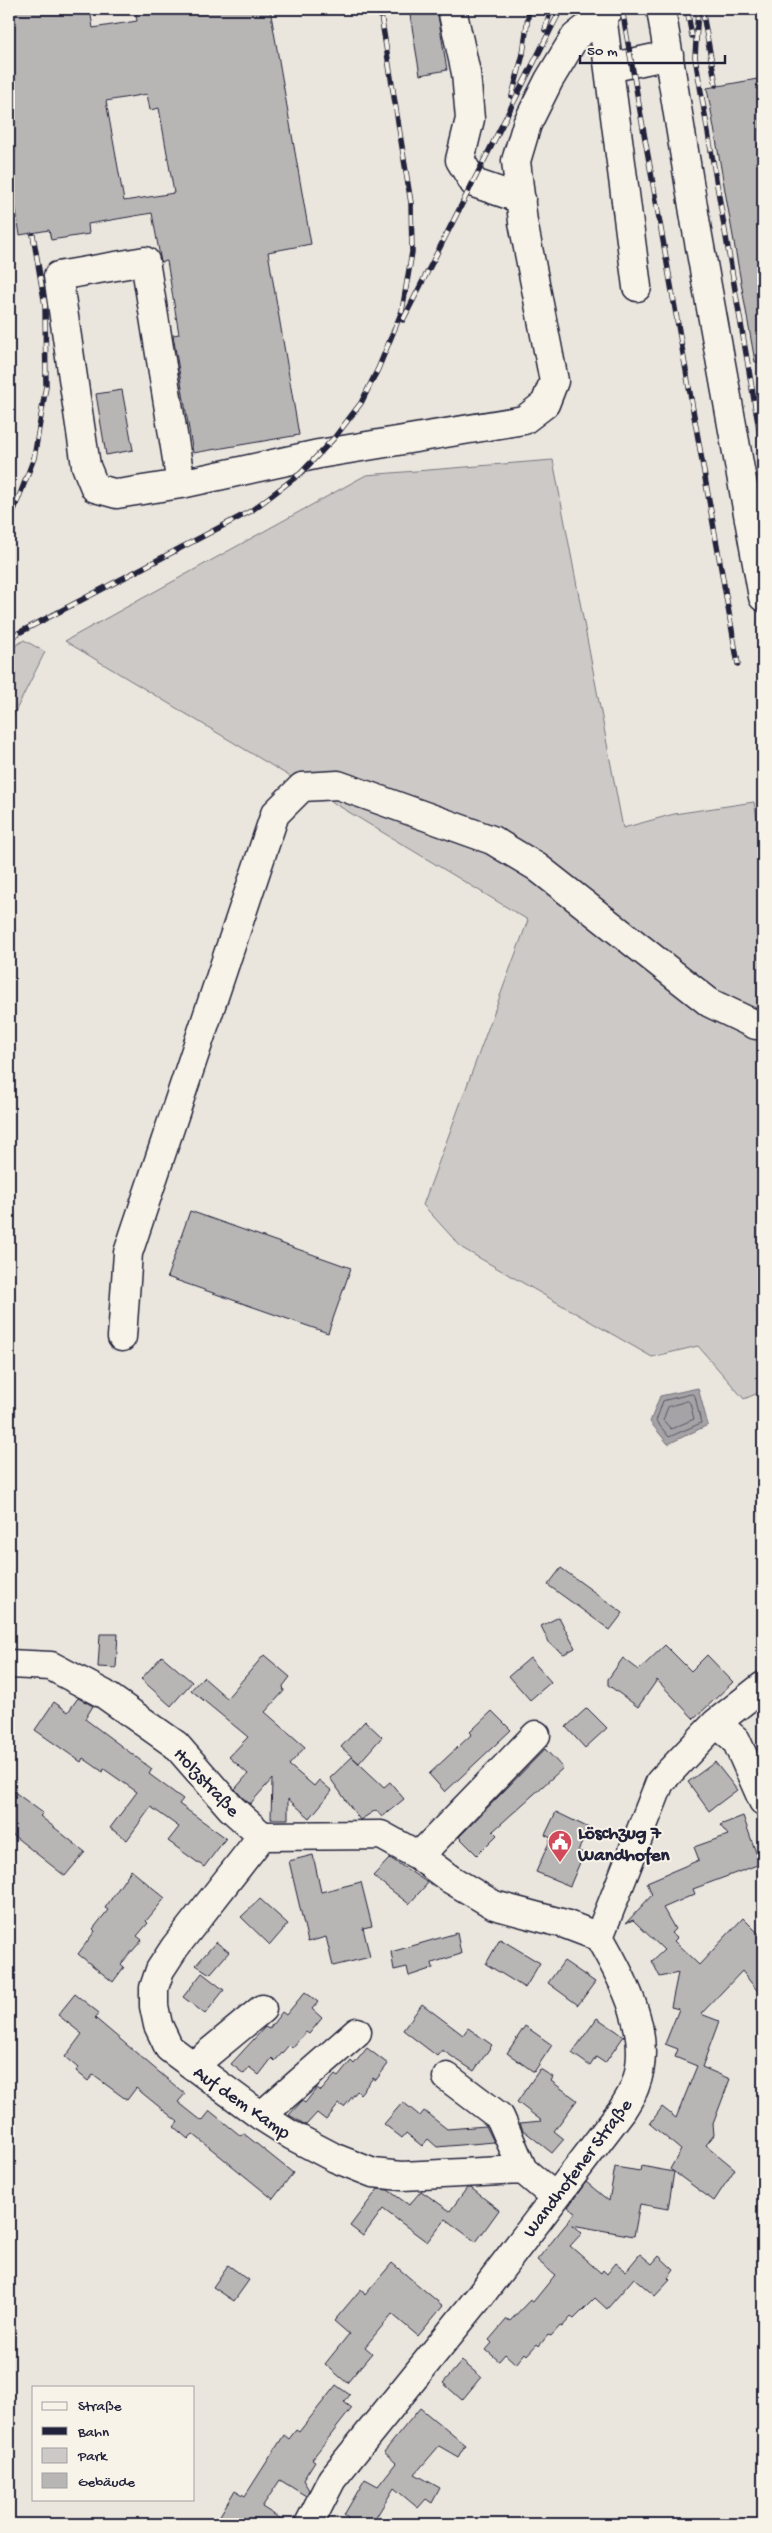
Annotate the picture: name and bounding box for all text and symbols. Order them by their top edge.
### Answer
scale bar [580,32,724,64]
text: 50 m [587,43,618,61]
street label: Holzstraße [167,1744,244,1823]
place label: Löschzug 7 Wandhofen [577,1823,671,1868]
public building icon: Löschzug 7 Wandhofen [547,1829,573,1863]
street label: Auf dem Kamp [188,2062,294,2146]
street label: Wandhofener Straße [519,2095,639,2243]
legend [32,2386,195,2500]
text: Straße [78,2398,122,2416]
text: Bahn [77,2424,109,2442]
text: Park [77,2448,108,2466]
text: Gebäude [78,2474,135,2492]

